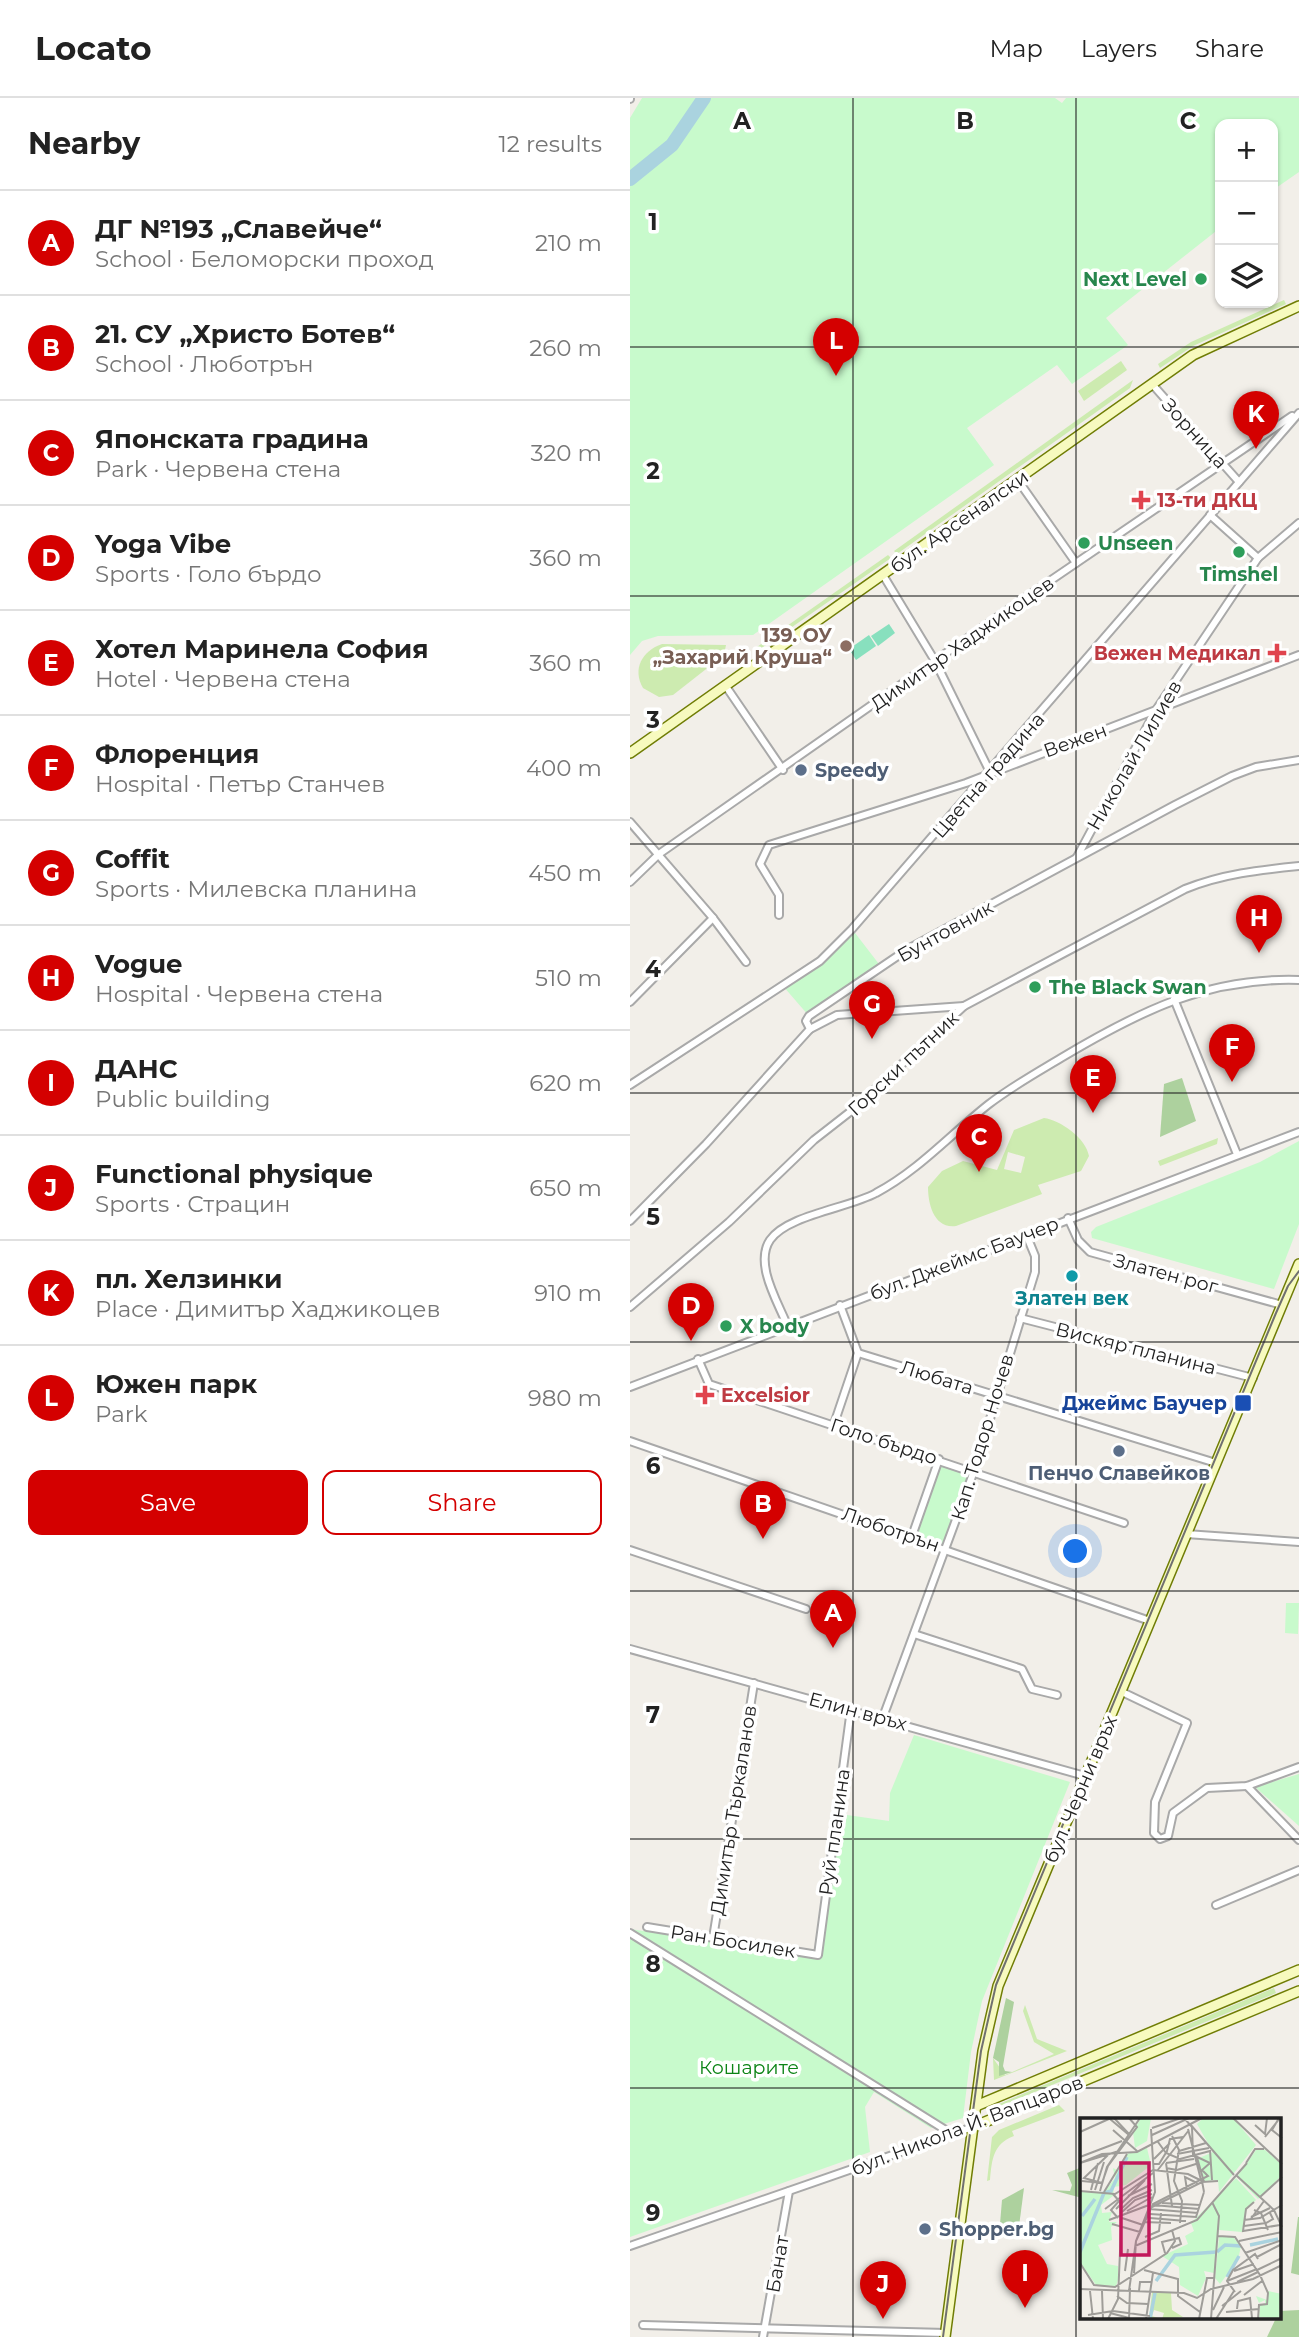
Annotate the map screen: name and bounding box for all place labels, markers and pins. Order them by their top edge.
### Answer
place label: Next Level [1083,268,1187,291]
marker: Next Level [1193,271,1209,287]
pin: L [813,318,859,376]
pin: K [1233,391,1279,449]
place label: 13-ти ДКЦ [1157,489,1257,512]
marker: 13-ти ДКЦ [1131,490,1151,510]
place label: Unseen [1098,532,1173,555]
marker: Unseen [1076,535,1092,551]
marker: Timshel [1231,544,1247,560]
place label: Timshel [1200,563,1278,586]
place label: 139. ОУ „Захарий Круша“ [653,624,832,669]
marker: 139. ОУ „Захарий Круша“ [838,638,854,654]
place label: Вежен Медикал [1094,642,1261,665]
marker: Вежен Медикал [1267,643,1287,663]
place label: Speedy [815,759,889,782]
marker: Speedy [793,762,809,778]
pin: H [1236,895,1282,953]
place label: The Black Swan [1049,976,1207,999]
marker: The Black Swan [1027,979,1043,995]
pin: G [849,981,895,1039]
pin: F [1209,1024,1255,1082]
pin: E [1070,1055,1116,1113]
pin: C [956,1114,1002,1172]
marker: Златен век [1064,1268,1080,1284]
pin: D [668,1283,714,1341]
place label: Златен век [1014,1287,1129,1310]
place label: X body [740,1315,810,1338]
marker: X body [718,1318,734,1334]
place label: Excelsior [721,1384,810,1407]
marker: Excelsior [695,1385,715,1405]
place label: Джеймс Баучер [1062,1392,1227,1415]
marker: Джеймс Баучер [1233,1393,1253,1413]
marker: Пенчо Славейков [1111,1443,1127,1459]
place label: Пенчо Славейков [1028,1462,1210,1485]
pin: B [740,1481,786,1539]
pin: A [810,1590,856,1648]
place label: Shopper.bg [939,2218,1054,2241]
marker: Shopper.bg [917,2221,933,2237]
pin: I [1002,2250,1048,2308]
pin: J [860,2261,906,2319]

